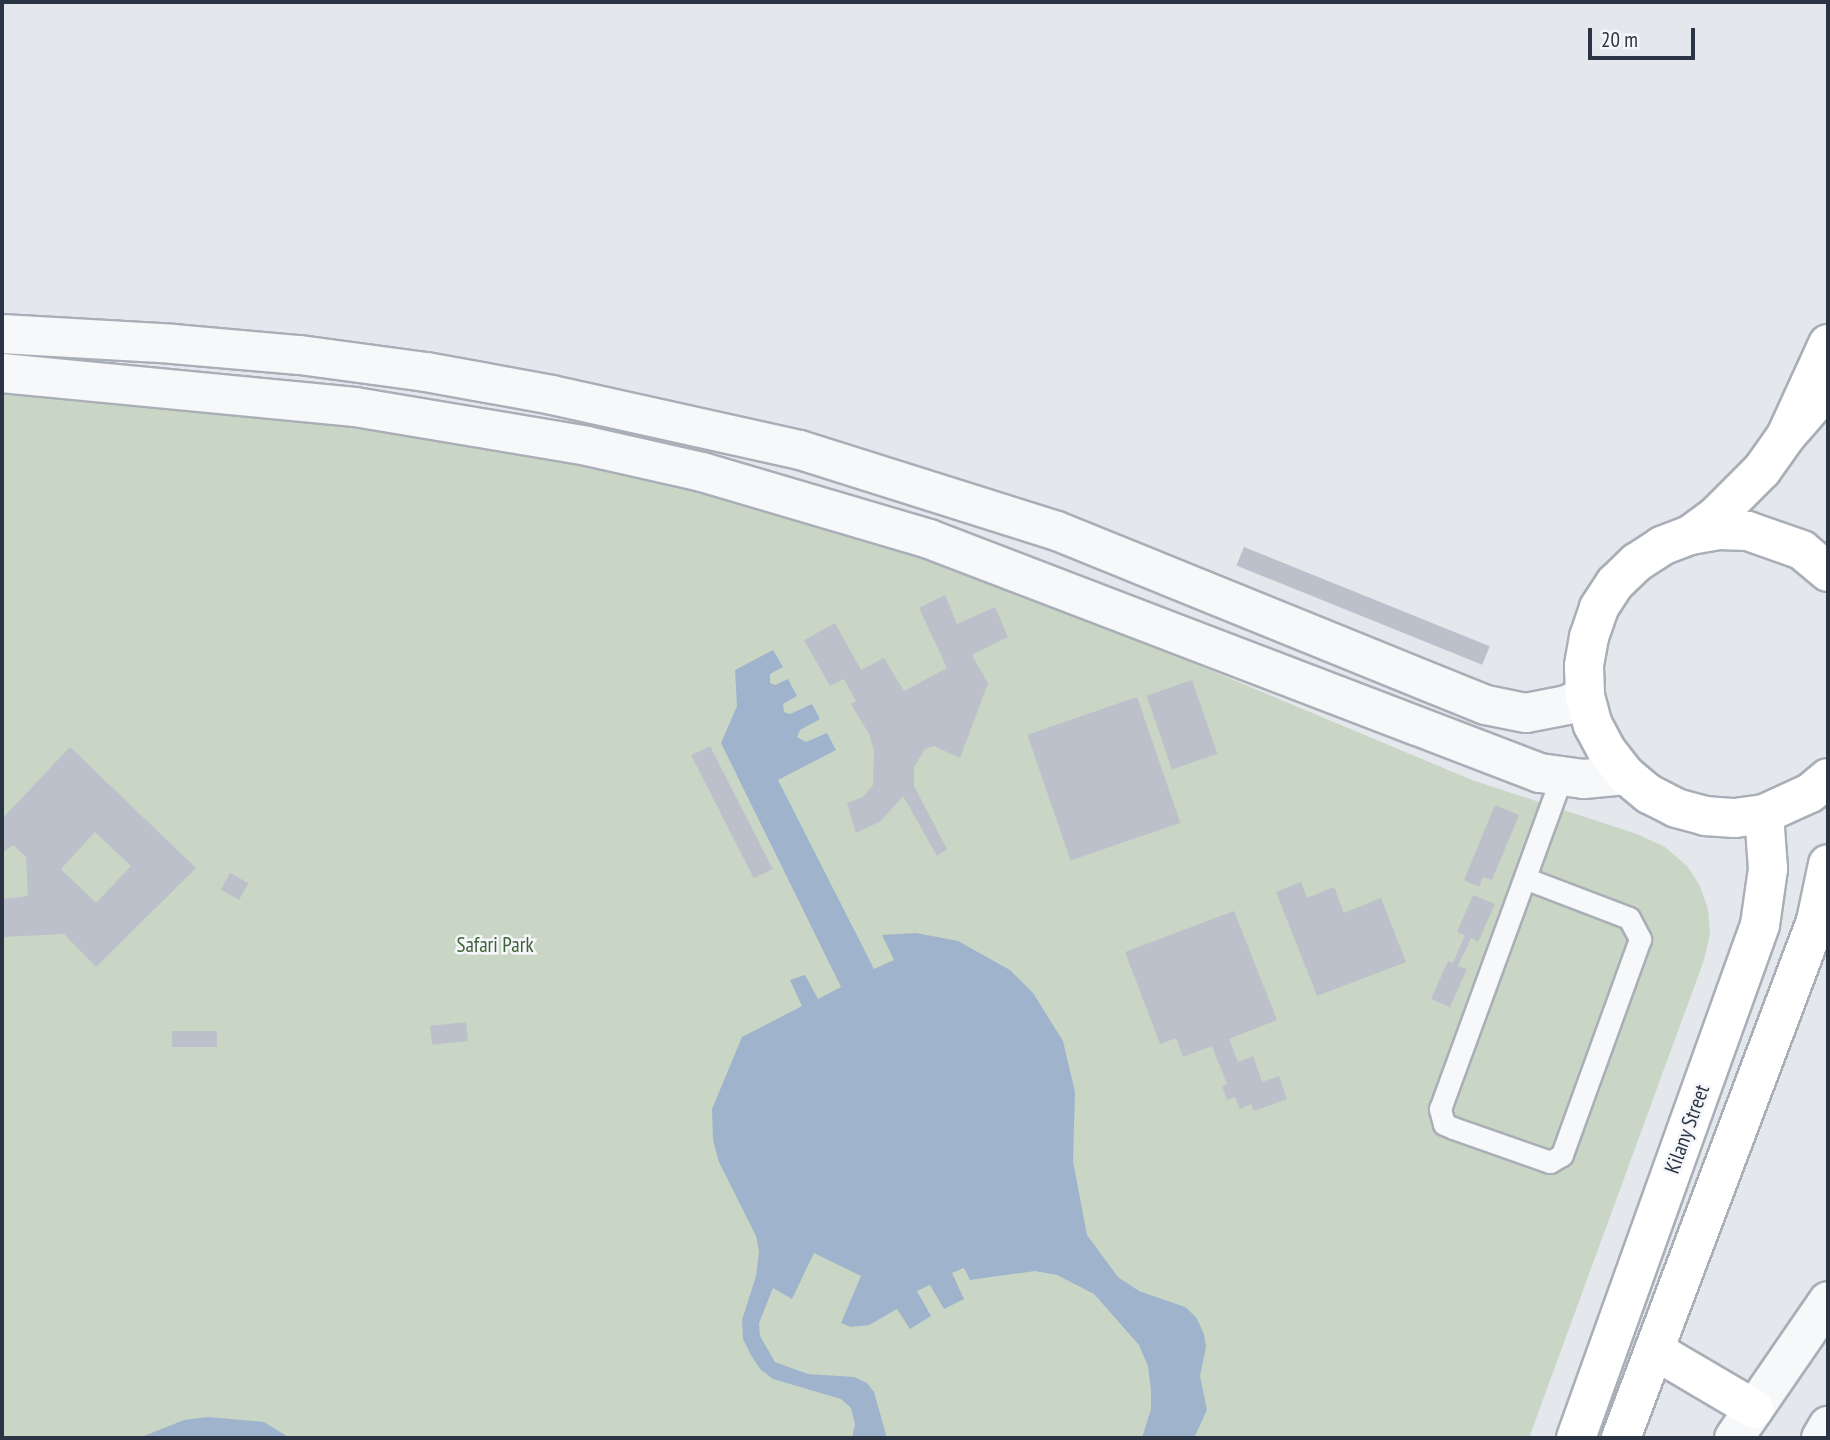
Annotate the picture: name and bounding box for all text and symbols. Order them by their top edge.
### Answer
scale bar [1592,14,1699,58]
text: 20 m [1601,26,1638,53]
park label: Safari Park [456,932,534,958]
street label: Kilany Street [1659,1081,1715,1177]

